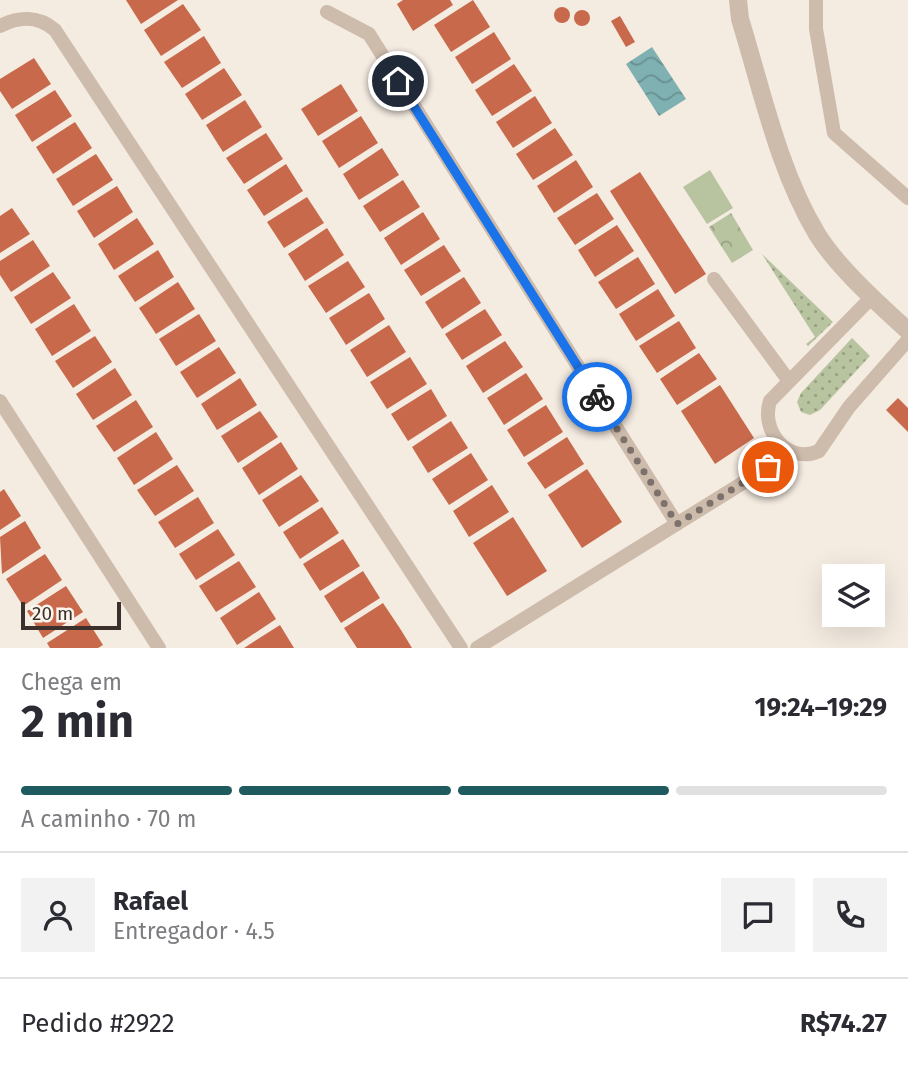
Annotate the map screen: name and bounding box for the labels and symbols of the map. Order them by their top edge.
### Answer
pin [368,51,428,111]
courier [562,362,632,432]
pin [738,437,798,497]
scale bar [21,599,121,631]

